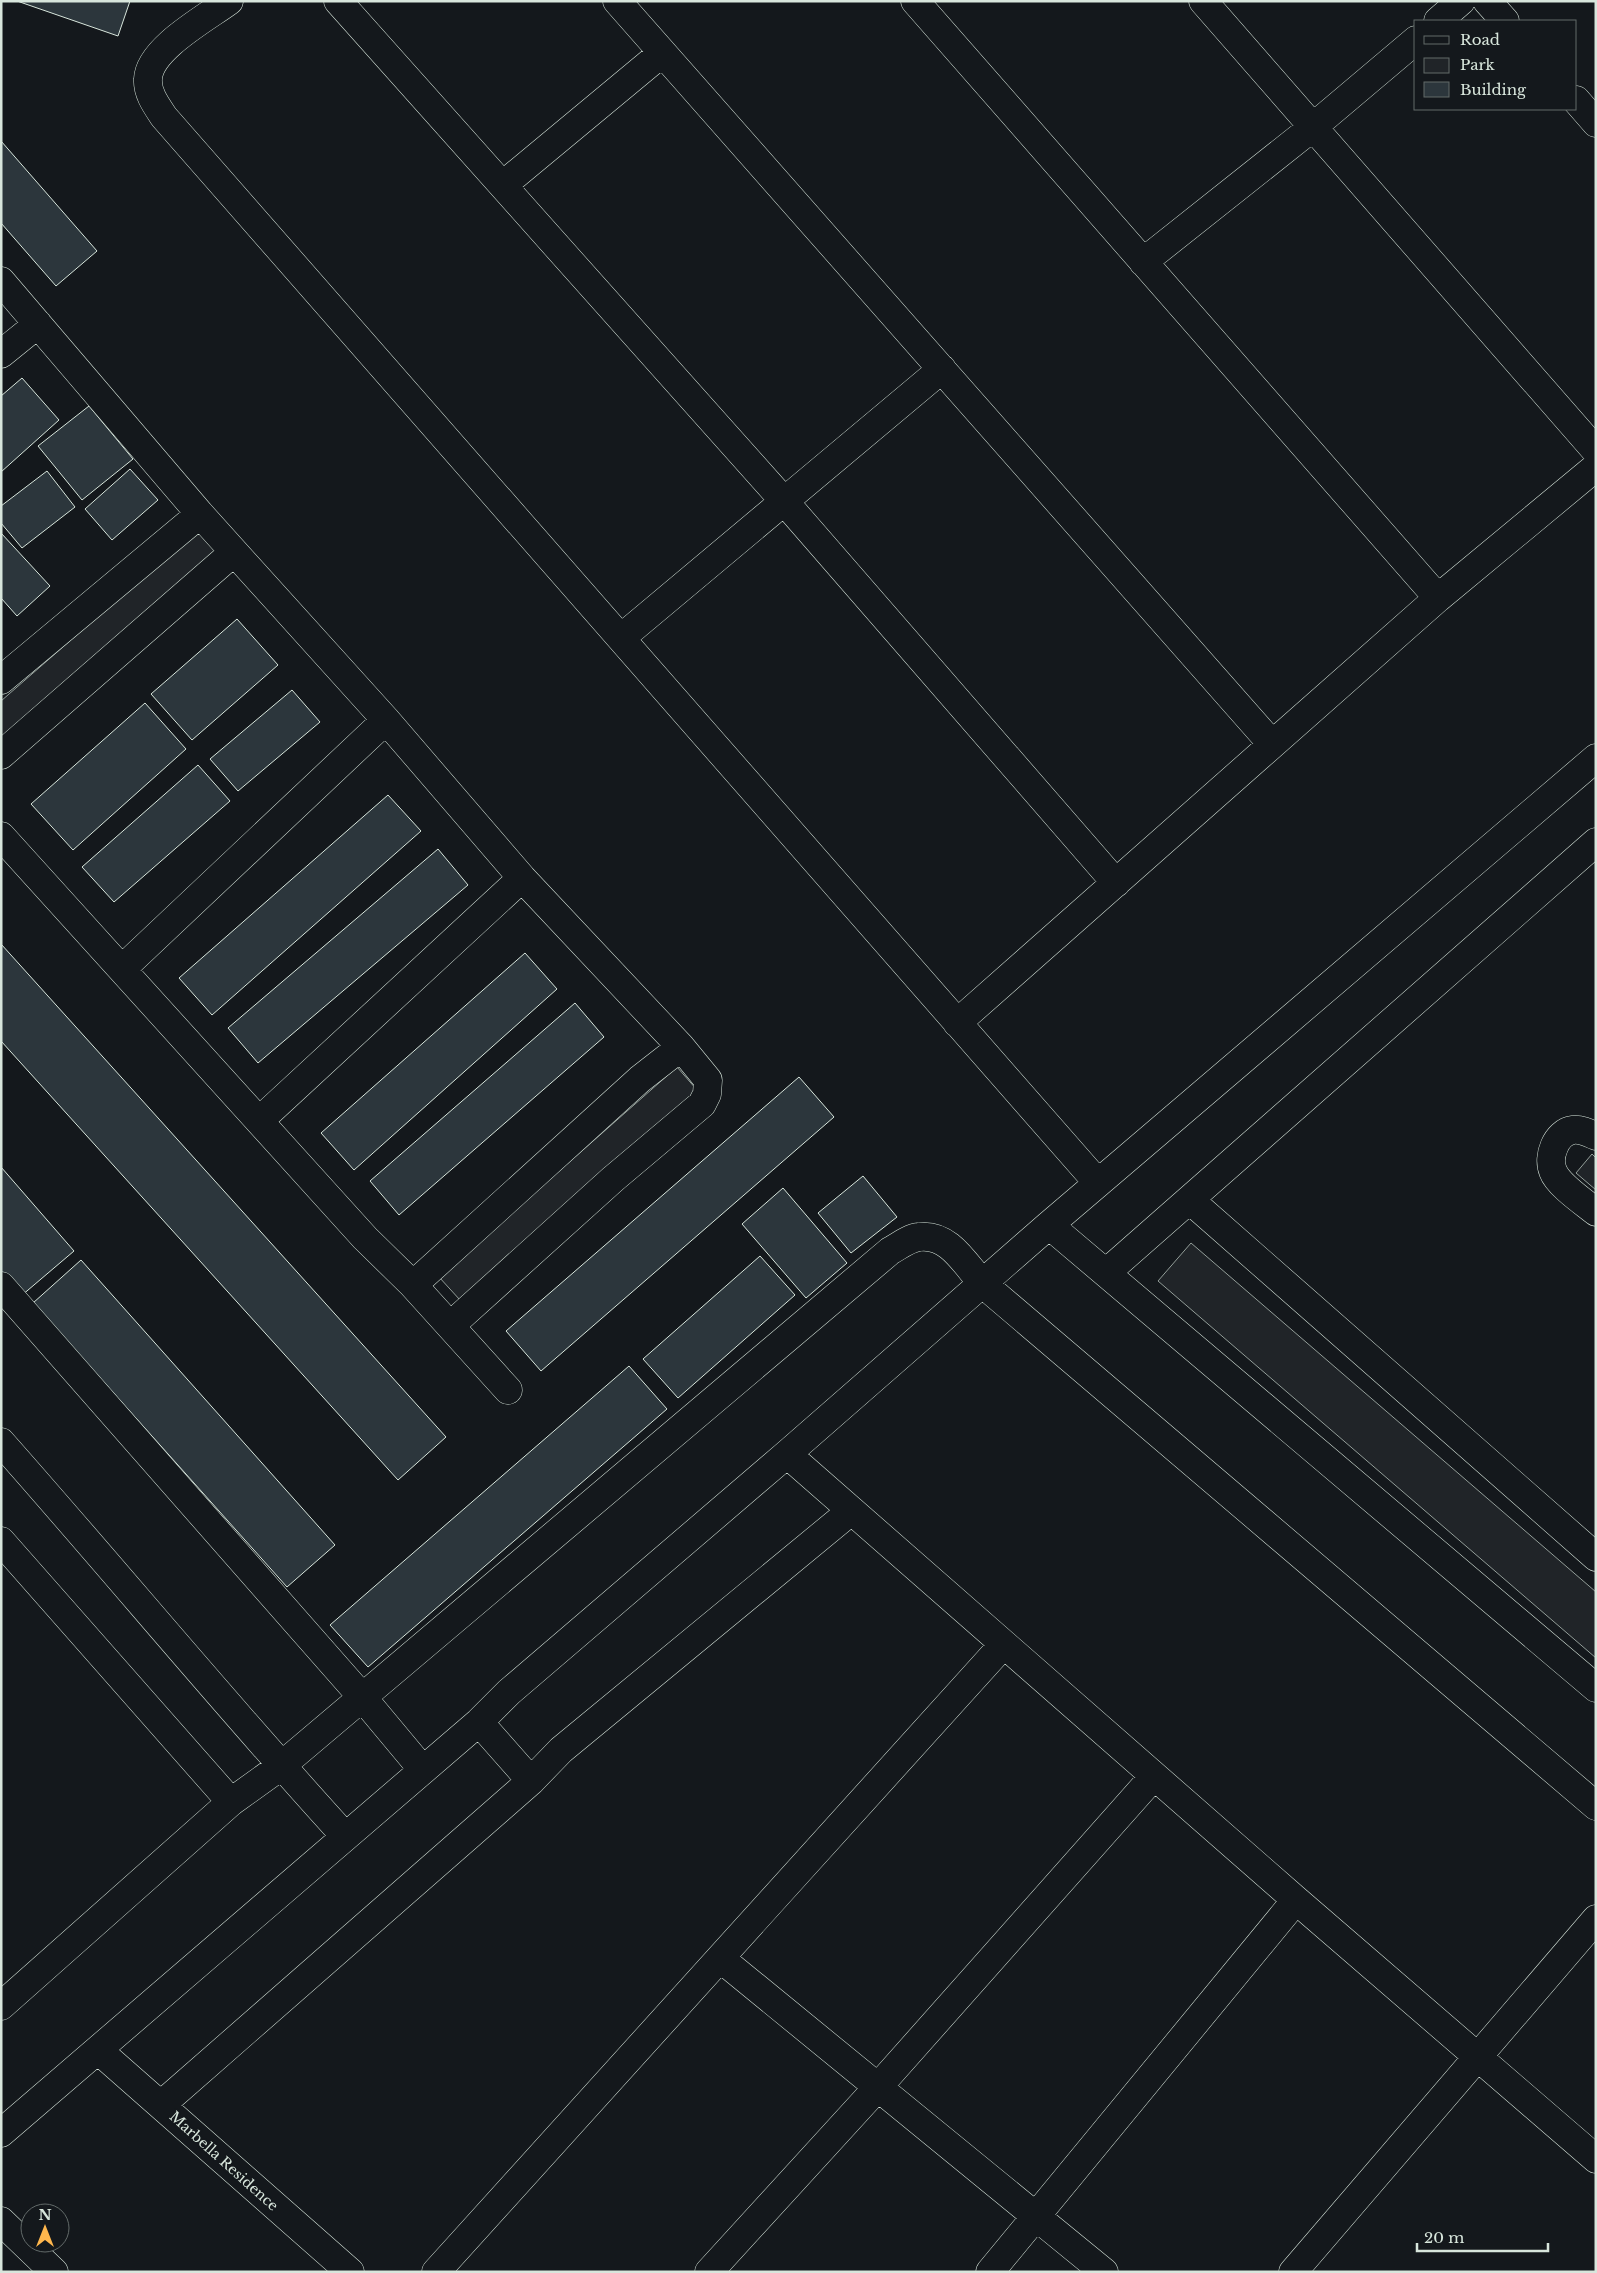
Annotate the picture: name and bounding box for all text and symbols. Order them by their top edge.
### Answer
legend [1414,20,1577,110]
text: Road [1460,30,1500,49]
text: Park [1460,55,1496,74]
text: Building [1460,80,1527,99]
street label: Marbella Residence [166,2107,282,2215]
north arrow [20,2203,70,2253]
text: N [38,2206,52,2224]
scale bar [1417,2220,1548,2252]
text: 20 m [1424,2228,1464,2247]

